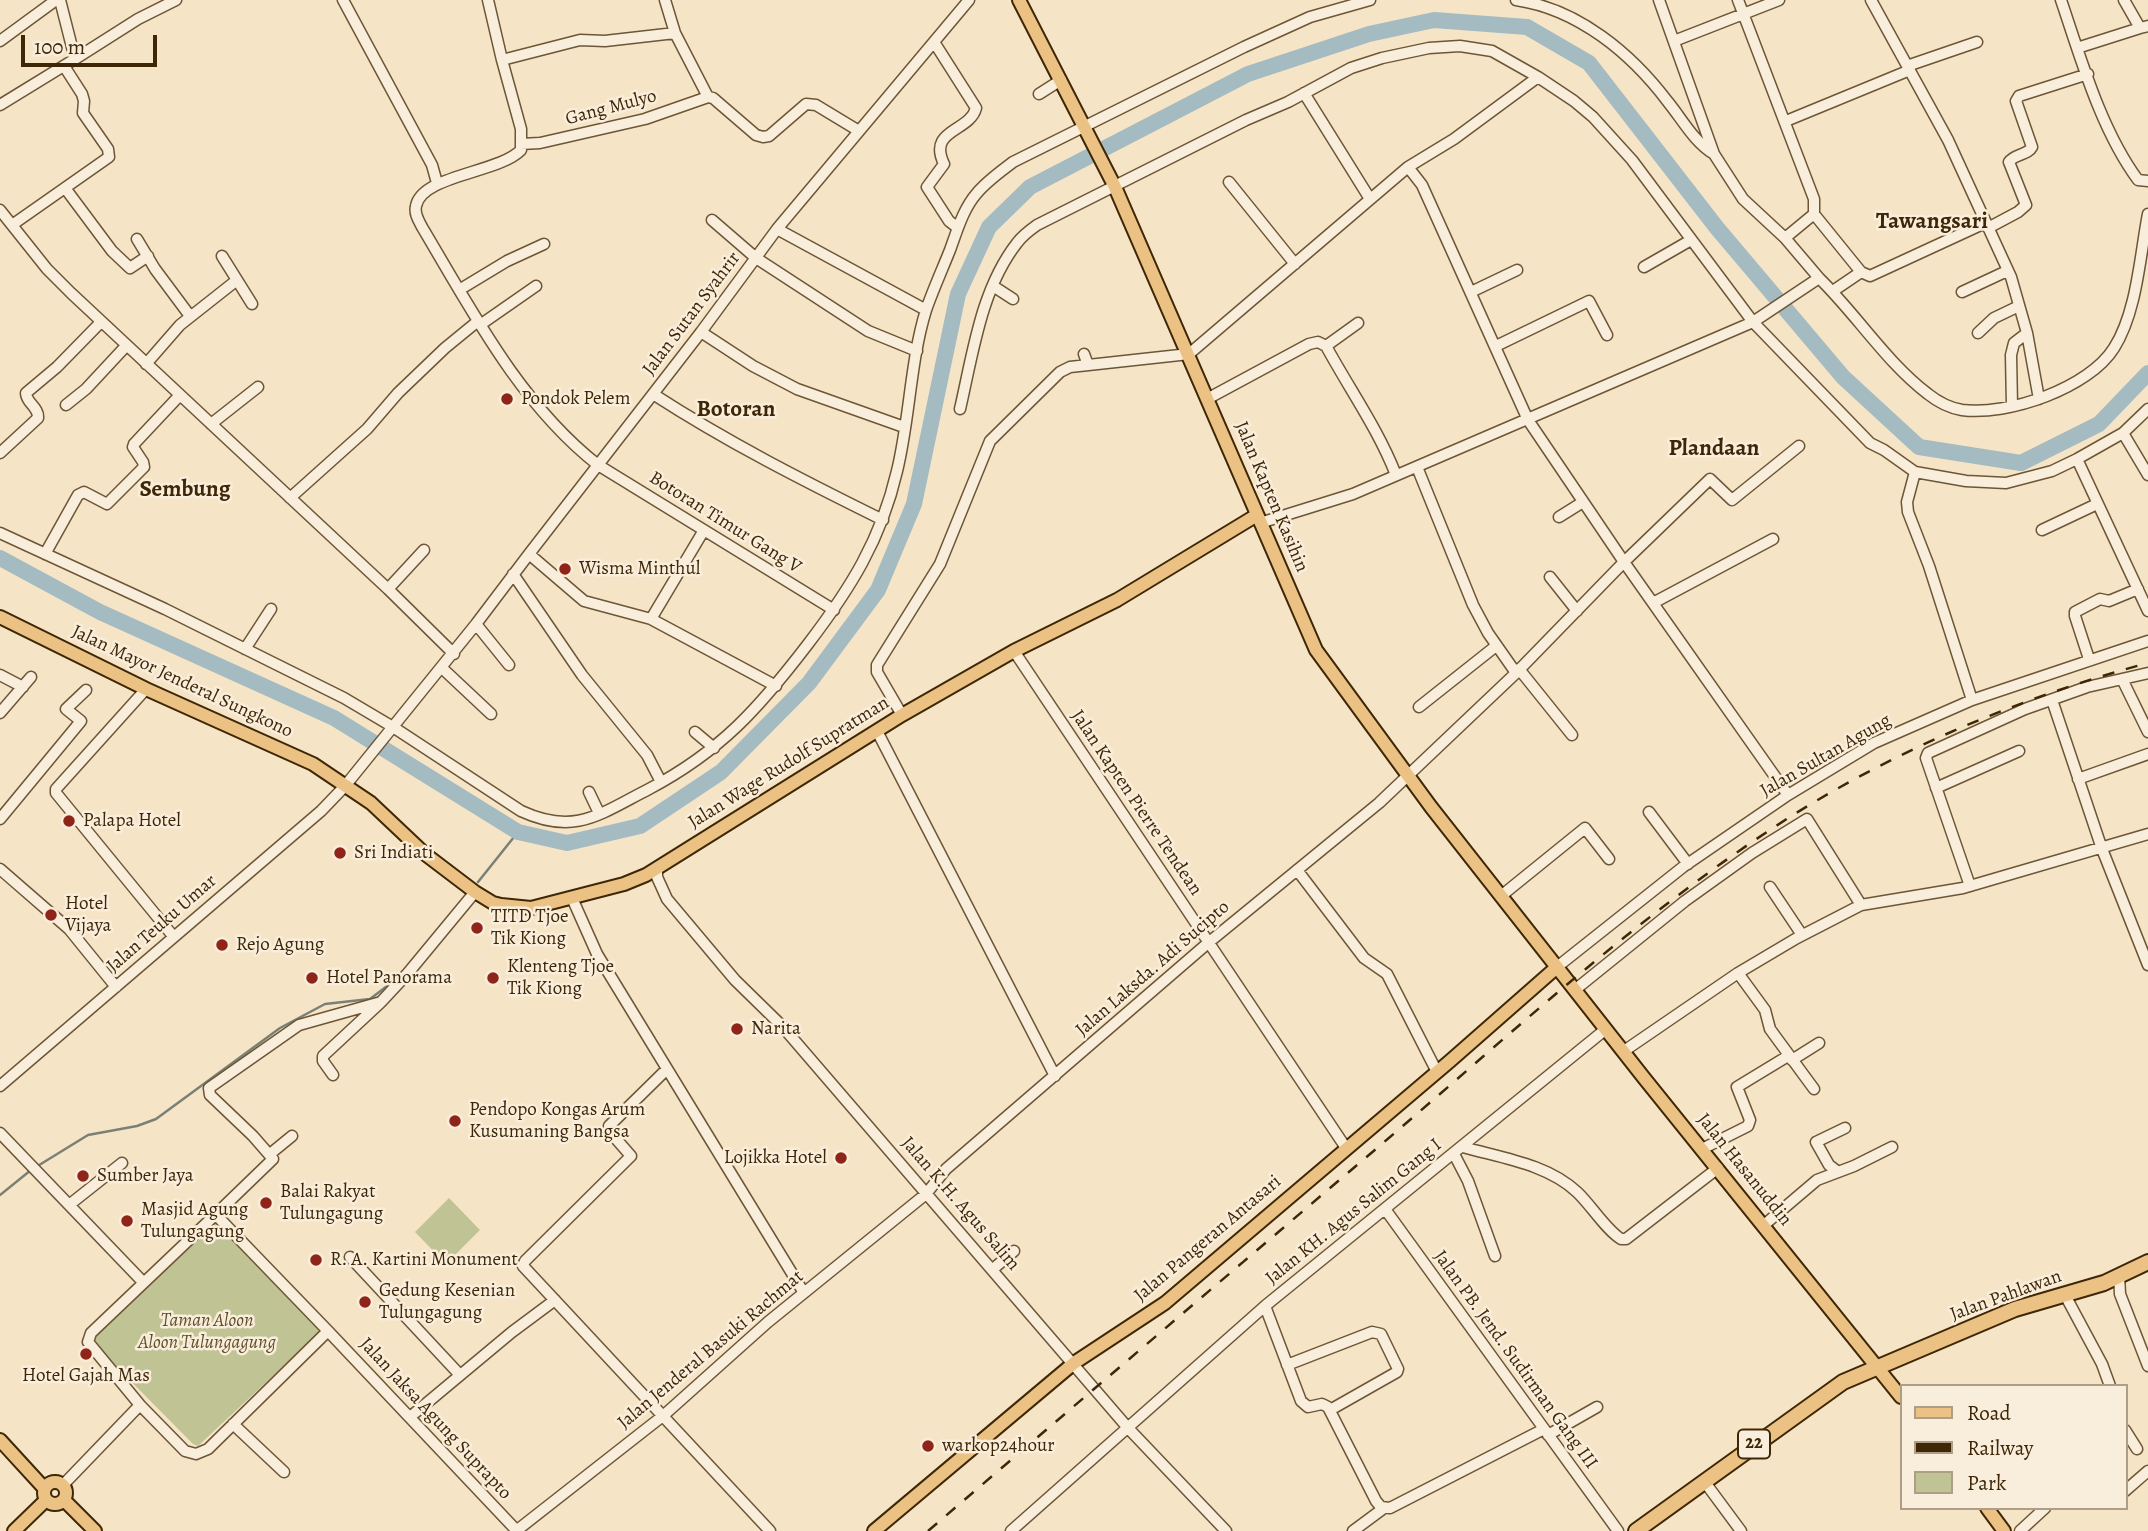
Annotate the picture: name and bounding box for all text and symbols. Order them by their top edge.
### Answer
scale bar [24,21,161,65]
text: 100 m [34,33,85,61]
street label: Gang Mulyo [563,85,659,131]
district label: Tawangsari [1876,208,1988,236]
street label: Jalan Sutan Syahrir [638,248,746,380]
place label: Pondok Pelem [521,388,630,410]
marker: Pondok Pelem [499,391,515,407]
district label: Botoran [697,396,775,424]
street label: Jalan Kapten Kasihin [1229,418,1313,576]
district label: Plandaan [1669,435,1759,463]
street label: Botoran Timur Gang V [645,467,805,579]
district label: Sembung [140,476,230,504]
place label: Wisma Minthul [579,558,700,580]
marker: Wisma Minthul [557,561,573,577]
street label: Jalan Mayor Jenderal Sungkono [68,621,296,743]
street label: Jalan Wage Rudolf Supratman [684,692,894,834]
street label: Jalan Kapten Pierre Tendean [1065,706,1207,900]
street label: Jalan Sultan Agung [1757,709,1895,803]
place label: Palapa Hotel [83,810,181,832]
marker: Palapa Hotel [61,813,77,829]
place label: Sri Indiati [354,842,433,864]
marker: Sri Indiati [332,845,348,861]
street label: Jalan Teuku Umar [102,870,222,978]
place label: Hotel Vijaya [65,893,111,937]
street label: Jalan Laksda. Adi Sucipto [1072,896,1234,1042]
place label: TITD Tjoe Tik Kiong [491,906,568,950]
marker: Hotel Vijaya [43,907,59,923]
marker: TITD Tjoe Tik Kiong [469,920,485,936]
place label: Rejo Agung [236,934,324,956]
marker: Rejo Agung [214,937,230,953]
place label: Klenteng Tjoe Tik Kiong [507,956,614,1000]
place label: Hotel Panorama [326,967,452,989]
marker: Hotel Panorama [304,970,320,986]
marker: Klenteng Tjoe Tik Kiong [485,970,501,986]
place label: Narita [751,1018,801,1040]
marker: Narita [729,1021,745,1037]
place label: Pendopo Kongas Arum Kusumaning Bangsa [469,1099,645,1143]
street label: Jalan Hasanuddin [1692,1109,1796,1231]
marker: Pendopo Kongas Arum Kusumaning Bangsa [447,1113,463,1129]
street label: Jalan K.H. Agus Salim [896,1132,1024,1276]
street label: Jalan KH. Agus Salim Gang I [1261,1134,1447,1290]
place label: Lojikka Hotel [724,1147,827,1169]
marker: Lojikka Hotel [833,1150,849,1166]
place label: Sumber Jaya [97,1165,194,1187]
marker: Sumber Jaya [75,1168,91,1184]
street label: Jalan Pangeran Antasari [1130,1171,1286,1307]
place label: Balai Rakyat Tulungagung [280,1181,383,1225]
marker: Balai Rakyat Tulungagung [258,1195,274,1211]
place label: Masjid Agung Tulungagung [141,1199,248,1243]
marker: Masjid Agung Tulungagung [119,1213,135,1229]
street label: Jalan PB. Jend. Sudirman Gang III [1428,1246,1602,1474]
place label: R. A. Kartini Monument [330,1249,518,1271]
marker: R. A. Kartini Monument [308,1252,324,1268]
street label: Jalan Pahlawan [1947,1265,2065,1327]
street label: Jalan Jenderal Basuki Rachmat [613,1266,809,1434]
place label: Gedung Kesenian Tulungagung [379,1280,515,1324]
marker: Gedung Kesenian Tulungagung [357,1294,373,1310]
park label: Taman Aloon Aloon Tulungagung [138,1310,276,1354]
street label: Jalan Jaksa Agung Suprapto [354,1333,516,1505]
marker: Hotel Gajah Mas [78,1346,94,1362]
place label: Hotel Gajah Mas [22,1365,150,1387]
legend [1899,1384,2127,1510]
text: Road [1967,1399,2011,1427]
road number: 22 [1738,1429,1770,1458]
text: Railway [1967,1434,2033,1462]
place label: warkop24hour [942,1435,1055,1457]
marker: warkop24hour [920,1438,936,1454]
text: Park [1967,1469,2006,1497]

